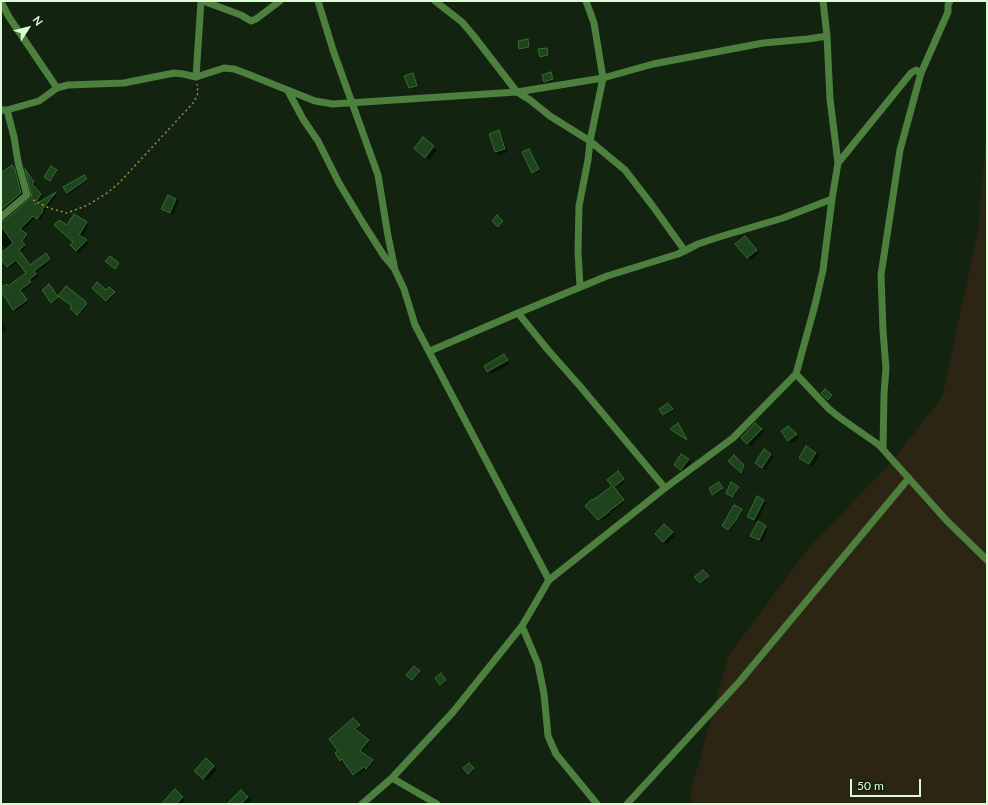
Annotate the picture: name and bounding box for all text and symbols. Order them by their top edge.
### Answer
north arrow [8,8,48,48]
text: N [30,13,46,28]
scale bar [852,771,923,797]
text: 50 m [857,778,884,793]

